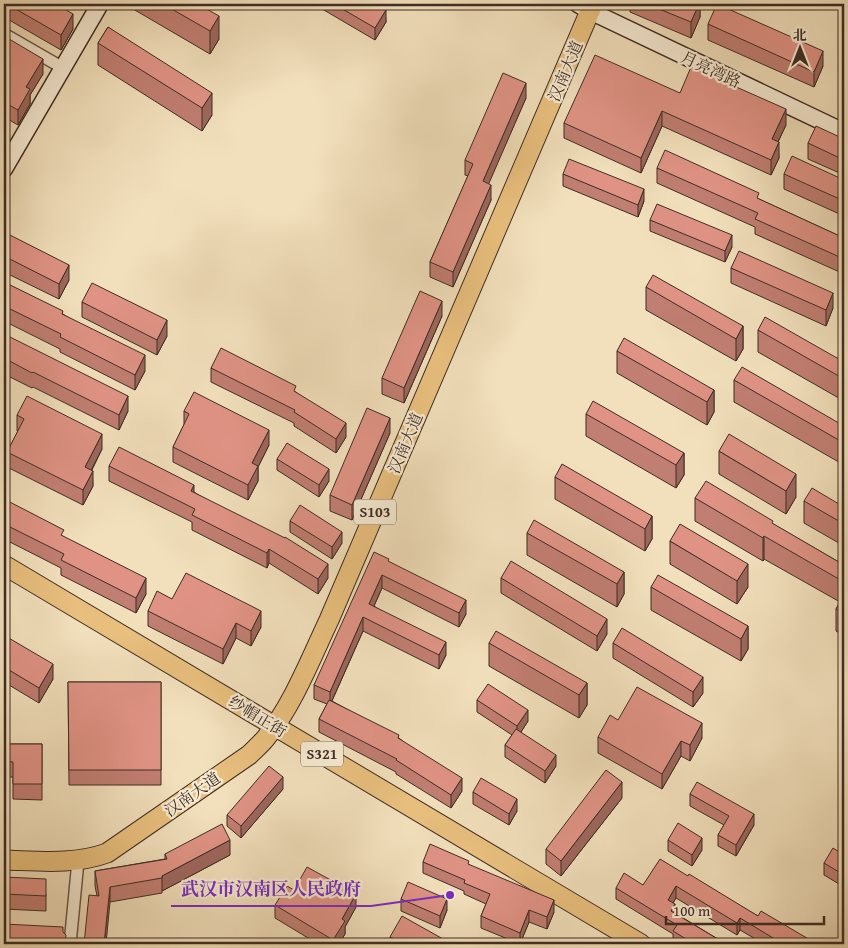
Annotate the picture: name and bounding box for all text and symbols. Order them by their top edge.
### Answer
north arrow [776,22,826,72]
text: 北 [793,25,807,45]
street label: 汉南大道 [541,37,589,105]
street label: 月亮湾路 [677,45,745,93]
street label: 汉南大道 [381,409,429,477]
road number: S103 [354,500,396,524]
street label: 纱帽正街 [224,689,292,743]
road number: S321 [301,742,343,766]
street label: 汉南大道 [159,766,225,822]
callout: 武汉市汉南区人民政府 [171,873,371,906]
text: 武汉市汉南区人民政府 [181,875,361,902]
scale bar [666,893,823,925]
text: 100 m [673,900,711,921]

